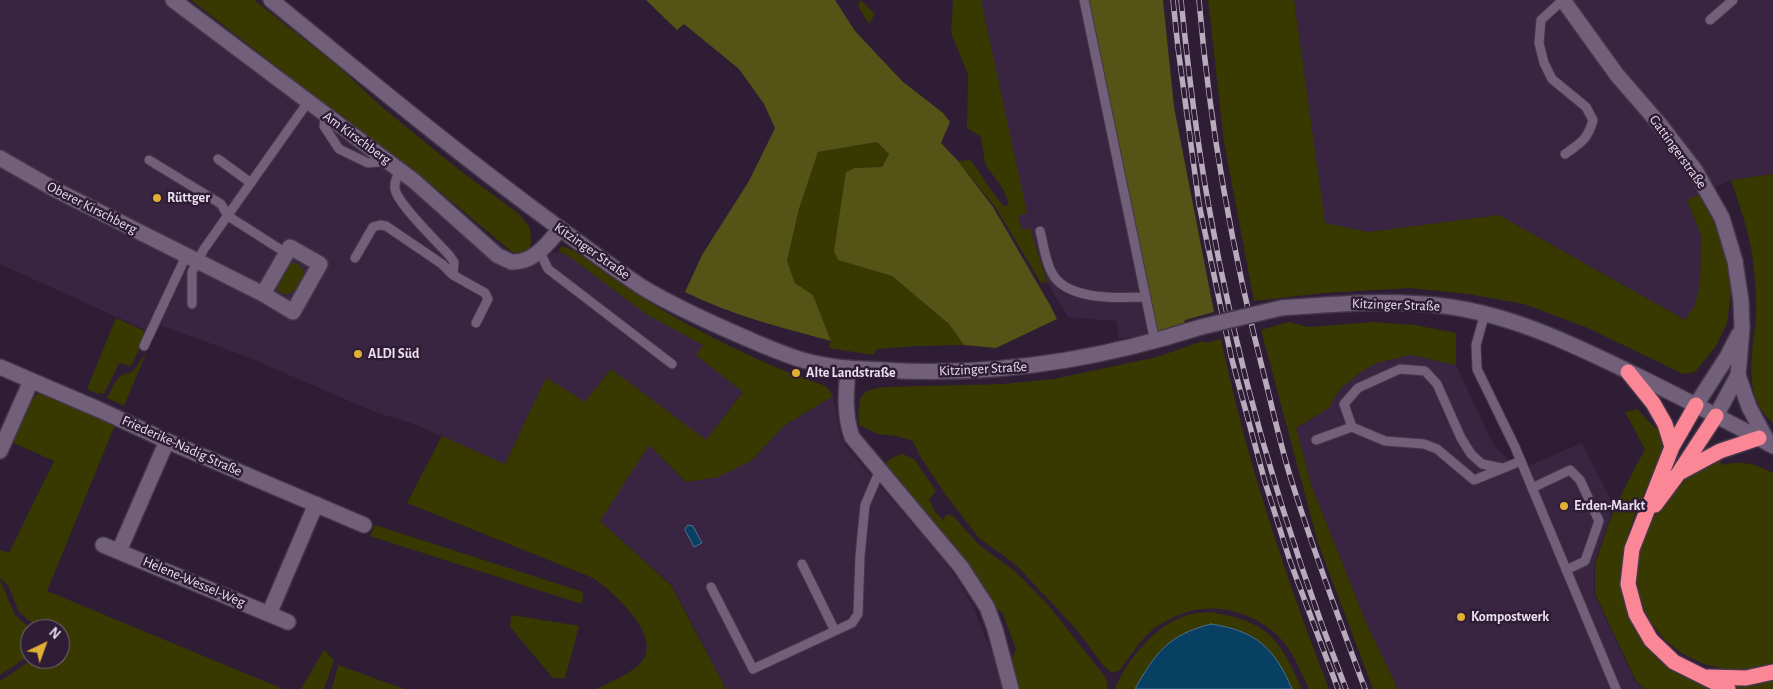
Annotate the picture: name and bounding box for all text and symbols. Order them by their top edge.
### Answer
street label: Am Kirschberg [320,108,394,168]
street label: Gattingerstraße [1646,112,1710,192]
street label: Oberer Kirschberg [44,178,140,238]
place label: Rüttger [167,190,210,206]
marker: Rüttger [151,192,163,204]
street label: Kitzinger Straße [551,219,633,283]
street label: Kitzinger Straße [1352,295,1440,315]
place label: ALDI Süd [368,346,419,362]
marker: ALDI Süd [352,348,364,360]
street label: Kitzinger Straße [939,358,1027,380]
place label: Alte Landstraße [806,365,896,381]
marker: Alte Landstraße [790,367,802,379]
street label: Friederike-Nadig Straße [119,412,245,480]
place label: Erden-Markt [1574,498,1645,514]
marker: Erden-Markt [1558,500,1570,512]
street label: Helene-Wessel-Weg [140,553,248,611]
place label: Kompostwerk [1471,609,1549,625]
marker: Kompostwerk [1455,611,1467,623]
north arrow [20,619,70,669]
text: N [46,625,63,642]

